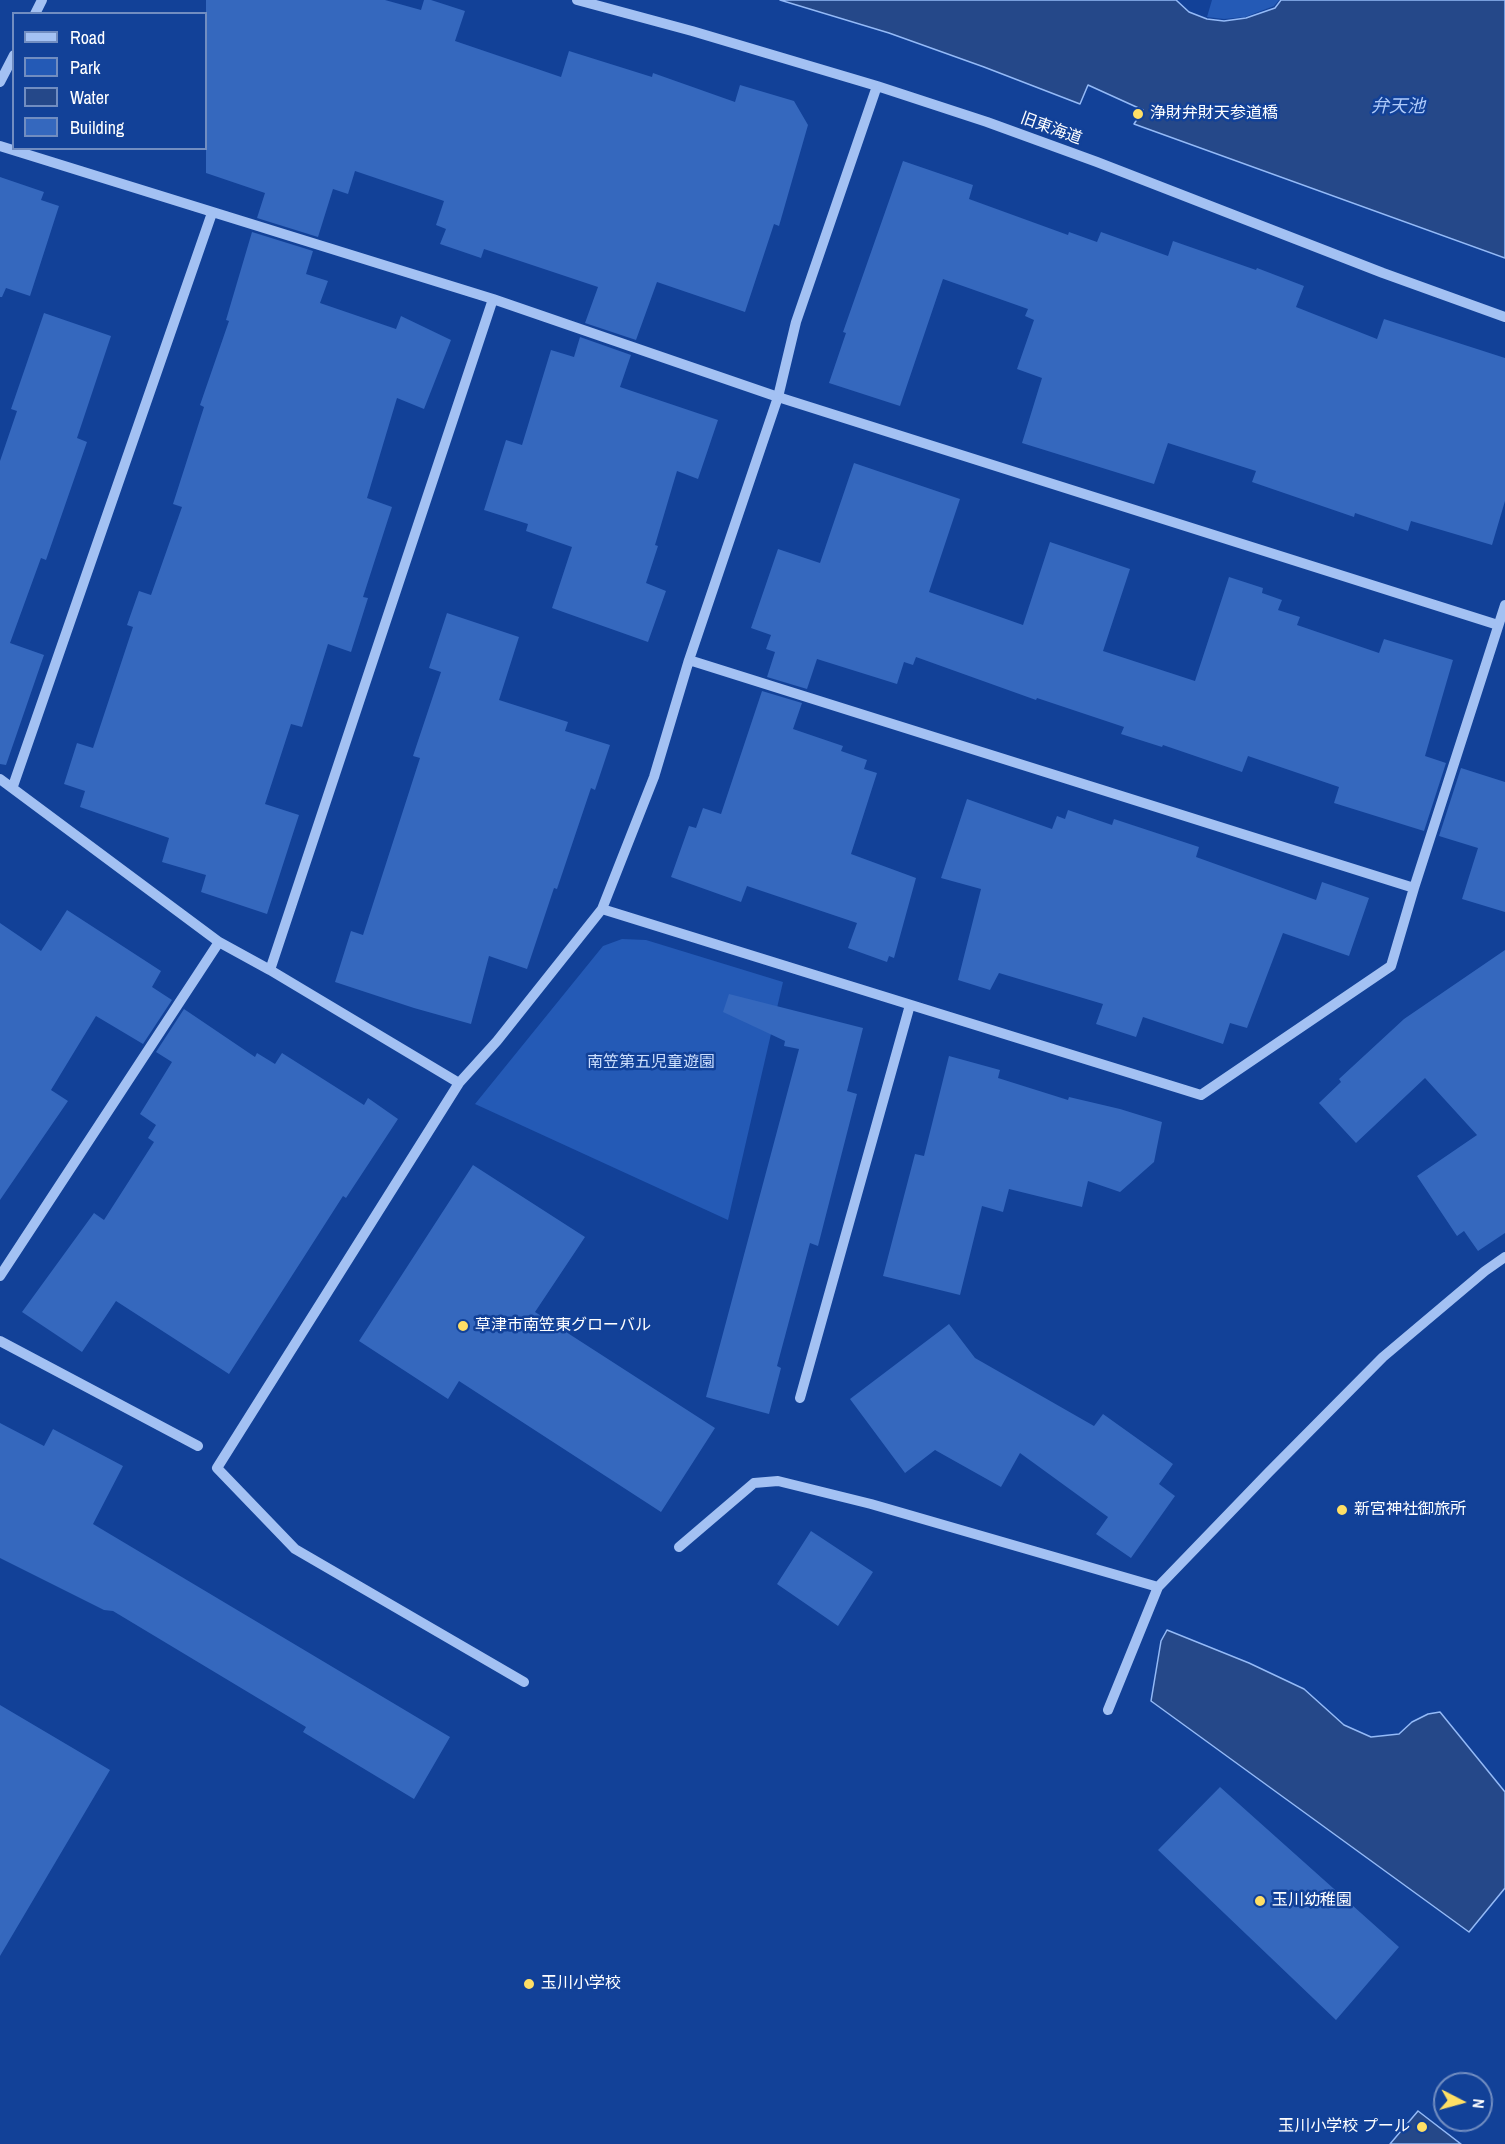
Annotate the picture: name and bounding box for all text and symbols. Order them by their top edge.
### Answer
legend [12,12,207,150]
text: Road [70,25,105,50]
text: Park [70,55,100,80]
text: Water [70,85,109,110]
water label: 弁天池 [1371,96,1425,118]
place label: 浄財弁財天参道橋 [1150,104,1278,124]
marker: 浄財弁財天参道橋 [1131,107,1145,121]
street label: 旧東海道 [1018,109,1084,149]
text: Building [70,115,124,140]
park label: 南笠第五児童遊園 [587,1053,715,1073]
place label: 草津市南笠東グローバル [475,1316,651,1336]
marker: 草津市南笠東グローバル [456,1319,470,1333]
place label: 新宮神社御旅所 [1354,1500,1466,1520]
marker: 新宮神社御旅所 [1335,1503,1349,1517]
place label: 玉川幼稚園 [1272,1891,1352,1911]
marker: 玉川幼稚園 [1253,1894,1267,1908]
place label: 玉川小学校 [541,1974,621,1994]
marker: 玉川小学校 [522,1977,536,1991]
north arrow [1433,2072,1493,2132]
text: N [1467,2098,1490,2110]
place label: 玉川小学校 プール [1278,2117,1410,2137]
marker: 玉川小学校 プール [1415,2120,1429,2134]

